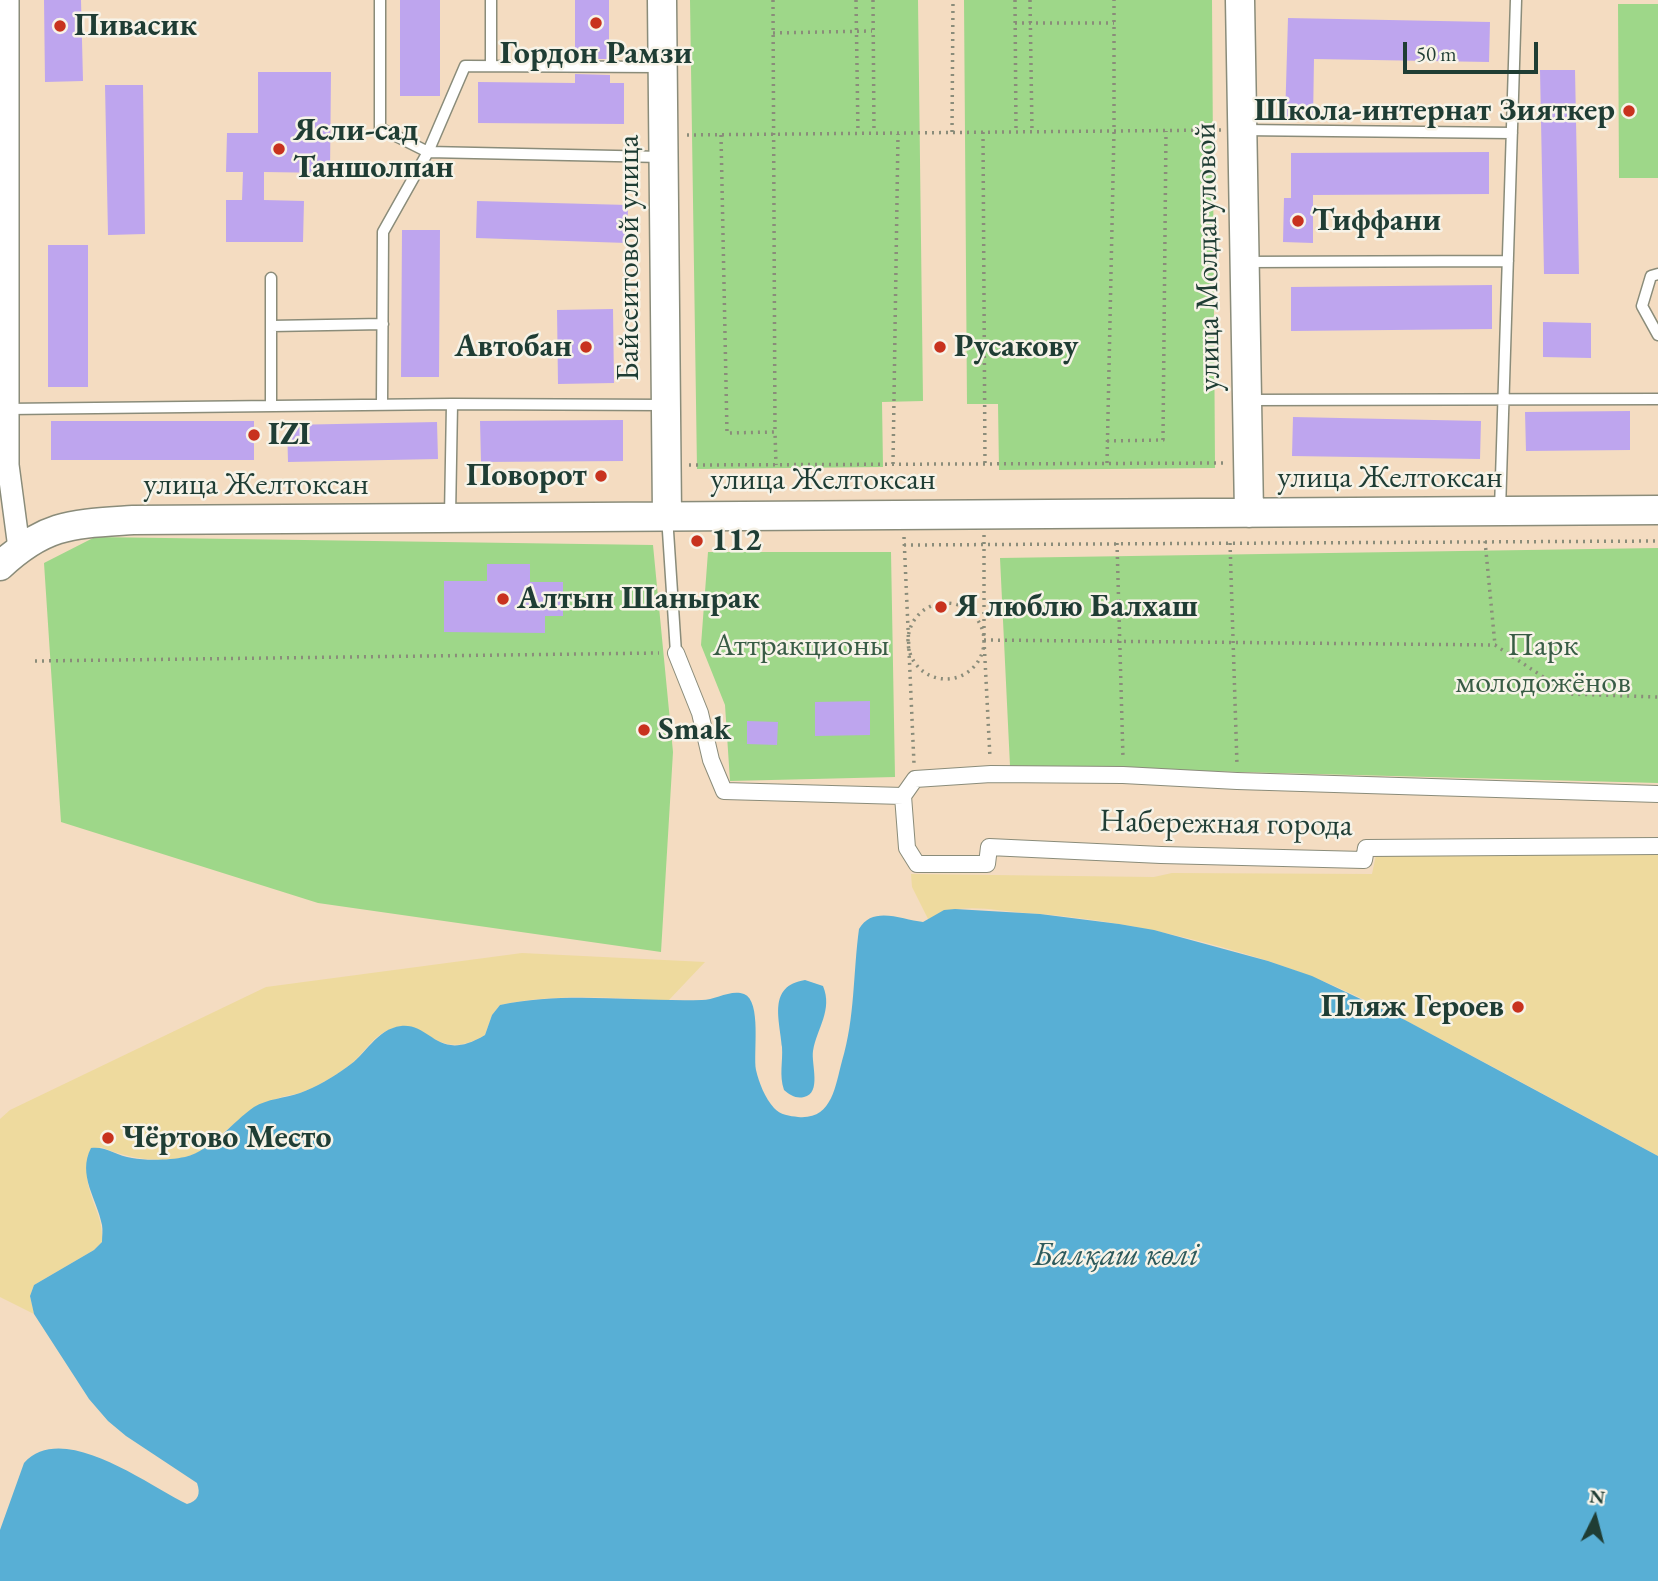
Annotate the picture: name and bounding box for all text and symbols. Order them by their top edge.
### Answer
place label: Пивасик [74,7,197,45]
marker: Гордон Рамзи [588,15,604,31]
marker: Пивасик [52,18,68,34]
scale bar [1406,28,1541,72]
place label: Гордон Рамзи [500,35,692,73]
text: 50 m [1416,40,1457,67]
place label: Школа-интернат Зияткер [1254,92,1615,130]
marker: Школа-интернат Зияткер [1621,103,1637,119]
place label: Ясли-сад Таншолпан [293,112,454,187]
street label: улица Молдагуловой [1186,122,1230,392]
street label: Байсеитовой улица [610,135,648,381]
marker: Ясли-сад Таншолпан [271,141,287,157]
place label: Тиффани [1312,202,1441,240]
marker: Тиффани [1290,213,1306,229]
place label: Автобан [455,328,572,366]
place label: Русакову [954,328,1078,366]
marker: Автобан [578,339,594,355]
marker: Русакову [932,339,948,355]
place label: IZI [268,416,310,454]
marker: IZI [246,427,262,443]
place label: Поворот [466,457,587,495]
street label: улица Желтоксан [1277,459,1503,497]
street label: улица Желтоксан [710,461,936,499]
street label: улица Желтоксан [143,466,369,504]
marker: Поворот [593,468,609,484]
place label: 112 [711,522,762,560]
marker: 112 [689,533,705,549]
place label: Алтын Шанырак [517,580,760,618]
place label: Я люблю Балхаш [955,588,1198,626]
marker: Алтын Шанырак [495,591,511,607]
marker: Я люблю Балхаш [933,599,949,615]
park label: Аттракционы [713,627,889,665]
park label: Парк молодожёнов [1455,627,1631,702]
place label: Smak [658,711,731,749]
marker: Smak [636,722,652,738]
street label: Набережная города [1099,803,1353,845]
place label: Пляж Героев [1321,988,1504,1026]
marker: Пляж Героев [1510,999,1526,1015]
place label: Чёртово Место [122,1119,332,1157]
marker: Чёртово Место [100,1130,116,1146]
water label: Балқаш көлі [1033,1236,1199,1276]
north arrow [1560,1483,1630,1553]
text: N [1588,1483,1606,1510]

